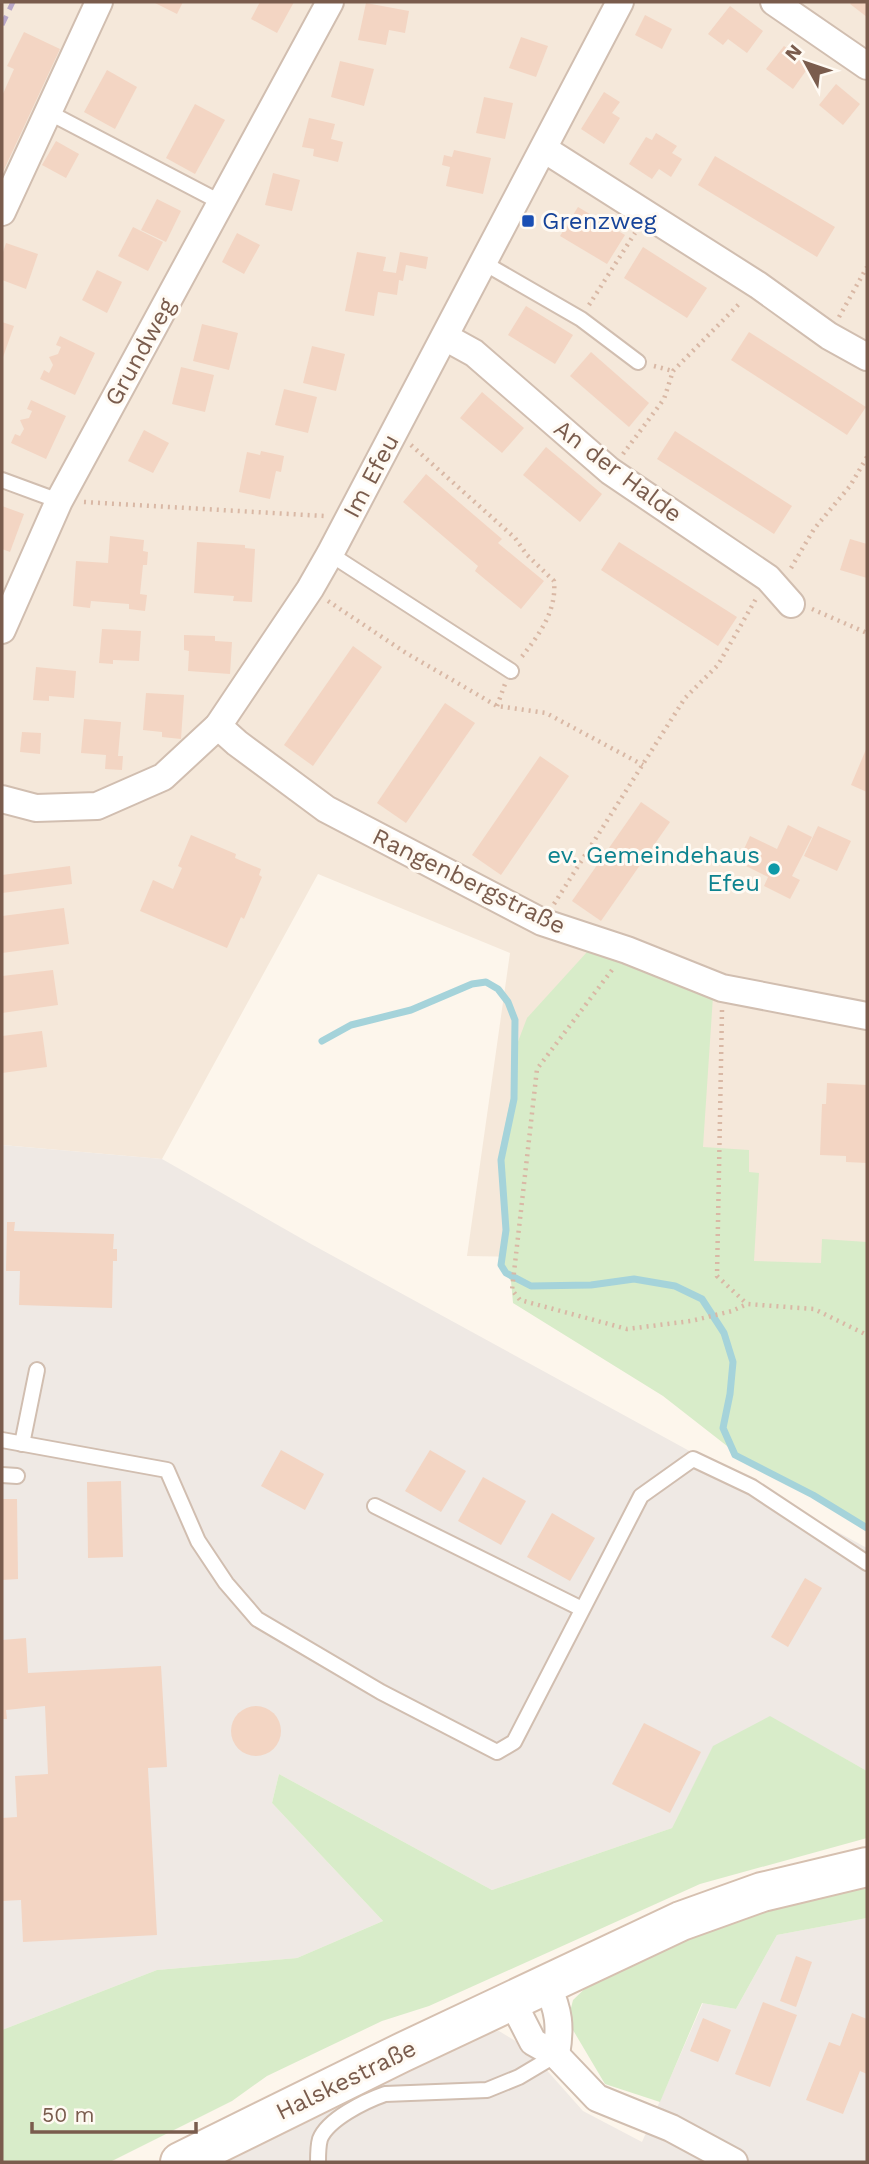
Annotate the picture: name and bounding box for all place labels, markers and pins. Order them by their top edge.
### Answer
place label: Grenzweg [542,207,657,235]
marker: Grenzweg [520,213,536,229]
place label: ev. Gemeindehaus Efeu [547,841,760,897]
marker: ev. Gemeindehaus Efeu [766,861,782,877]

